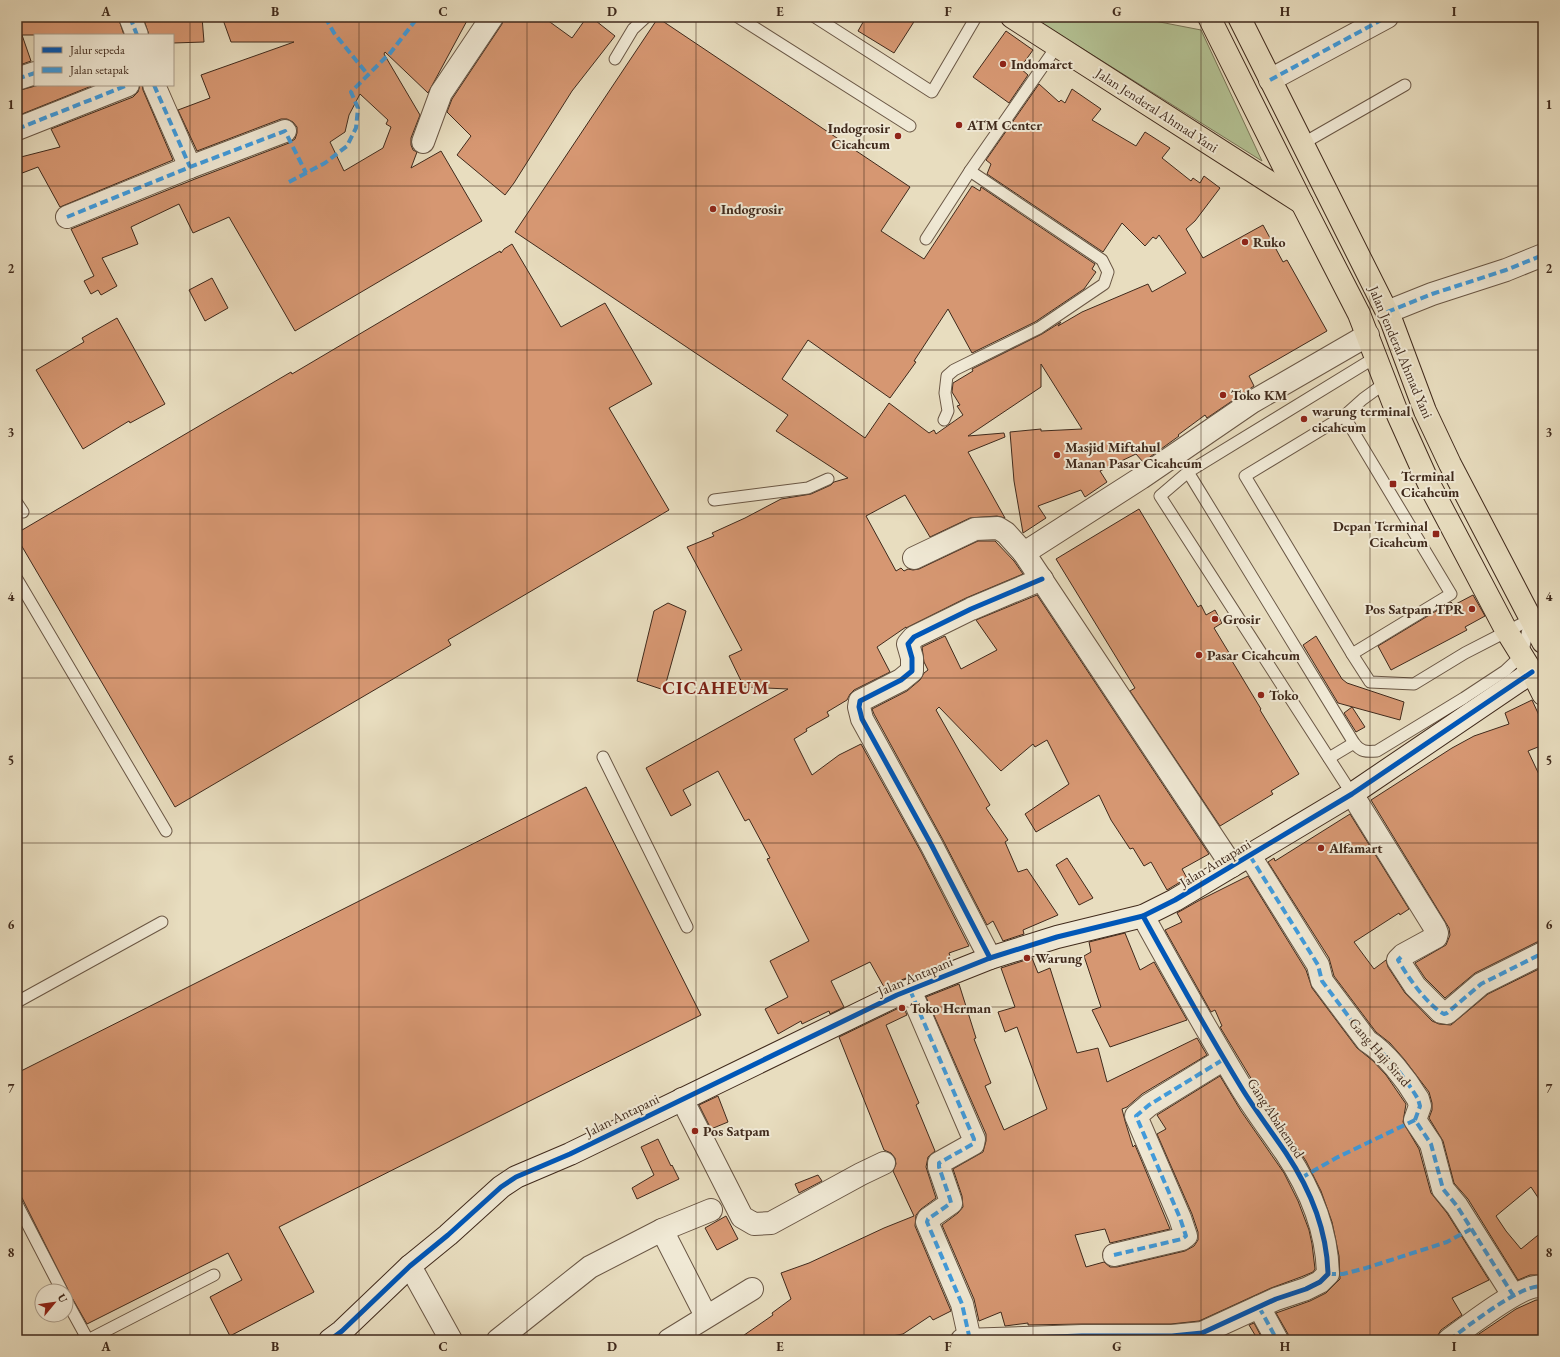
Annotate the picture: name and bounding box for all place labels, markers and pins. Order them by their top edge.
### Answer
place label: Indomaret [1011,55,1073,73]
marker: Indomaret [998,59,1008,69]
place label: ATM Center [966,116,1042,134]
place label: Indogrosir Cicaheum [828,119,891,153]
marker: ATM Center [954,120,964,130]
marker: Indogrosir Cicaheum [893,131,903,141]
place label: Indogrosir [721,200,783,218]
marker: Indogrosir [708,204,718,214]
place label: Ruko [1253,233,1286,251]
marker: Ruko [1240,237,1250,247]
place label: Toko KM [1231,386,1288,404]
marker: Toko KM [1218,390,1228,400]
place label: warung terminal cicaheum [1312,402,1410,436]
marker: warung terminal cicaheum [1299,414,1309,424]
place label: Masjid Miftahul Manan Pasar Cicaheum [1065,438,1203,472]
marker: Masjid Miftahul Manan Pasar Cicaheum [1052,450,1062,460]
place label: Terminal Cicaheum [1401,467,1460,501]
marker: Terminal Cicaheum [1388,479,1398,489]
place label: Depan Terminal Cicaheum [1333,517,1429,551]
marker: Depan Terminal Cicaheum [1431,529,1441,539]
place label: Pos Satpam TPR [1365,600,1464,618]
marker: Pos Satpam TPR [1467,604,1477,614]
place label: Grosir [1223,610,1261,628]
marker: Grosir [1210,614,1220,624]
place label: Pasar Cicaheum [1207,646,1301,664]
marker: Pasar Cicaheum [1194,650,1204,660]
place label: Toko [1269,686,1299,704]
marker: Toko [1256,690,1266,700]
place label: Alfamart [1328,839,1383,857]
marker: Alfamart [1316,843,1326,853]
place label: Warung [1035,949,1083,967]
marker: Warung [1022,953,1032,963]
place label: Toko Herman [910,999,991,1017]
marker: Toko Herman [897,1003,907,1013]
place label: Pos Satpam [703,1122,771,1140]
marker: Pos Satpam [690,1126,700,1136]

